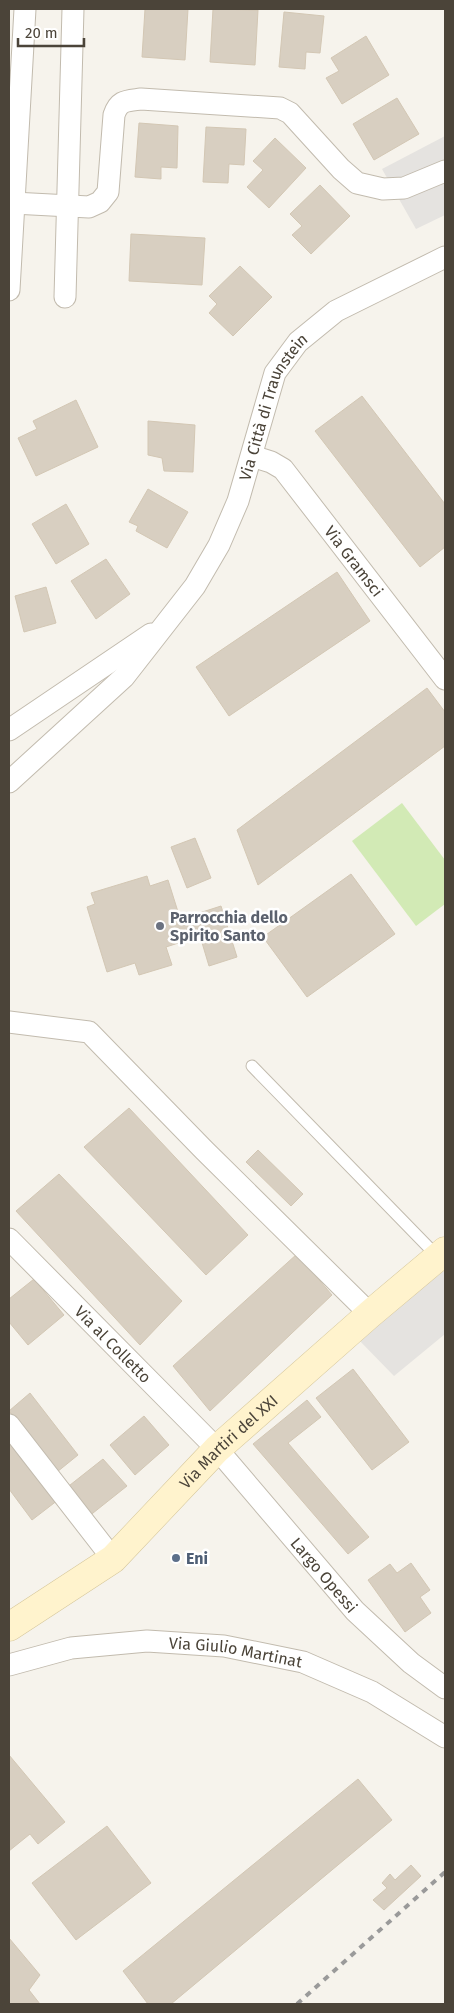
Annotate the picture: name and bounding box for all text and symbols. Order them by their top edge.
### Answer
scale bar [18,15,84,47]
text: 20 m [25,24,58,42]
street label: Via Città di Traunstein [235,329,311,483]
street label: Via Gramsci [321,522,387,600]
place label: Parrocchia dello Spirito Santo [170,908,288,945]
marker: Parrocchia dello Spirito Santo [154,920,166,932]
street label: Via al Colletto [71,1302,155,1387]
street label: Via Martiri del XXI [175,1391,281,1492]
street label: Largo Opessi [287,1533,362,1616]
place label: Eni [186,1549,208,1568]
marker: Eni [170,1552,182,1564]
street label: Via Giulio Martinat [168,1633,304,1671]

